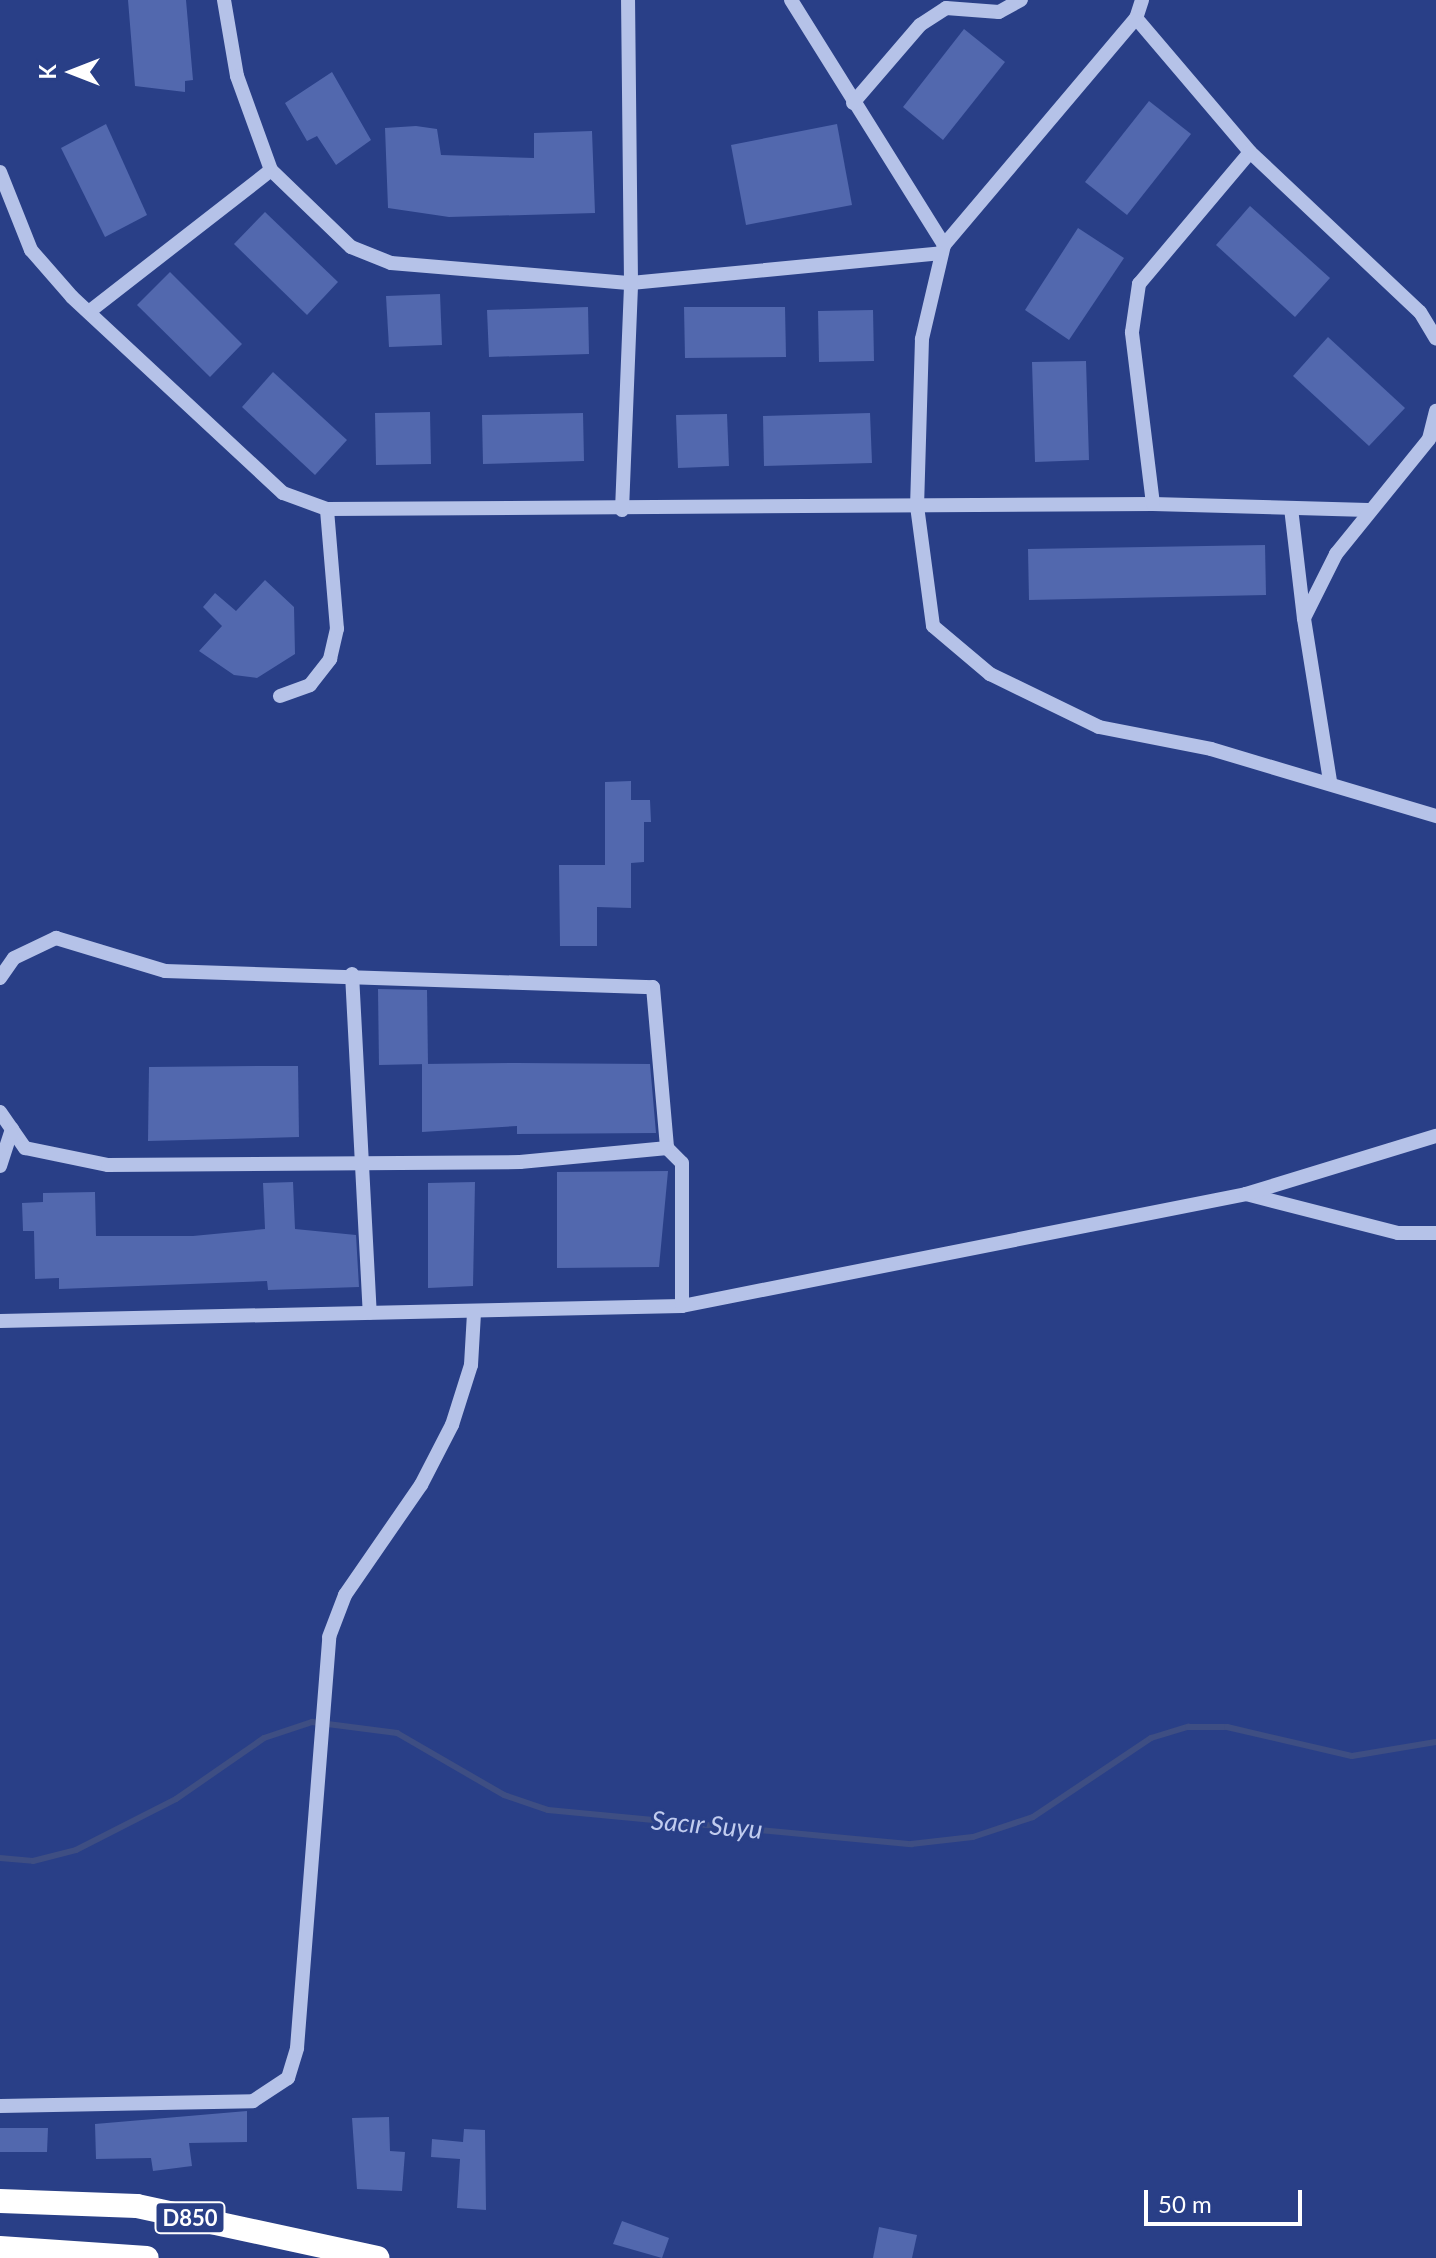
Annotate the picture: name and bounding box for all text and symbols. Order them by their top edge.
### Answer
north arrow [32,32,112,112]
text: K [34,64,61,80]
water label: Sacır Suyu [650,1805,764,1845]
scale bar [1148,2174,1306,2224]
text: 50 m [1158,2189,1212,2218]
road number: D850 [154,2200,226,2236]

